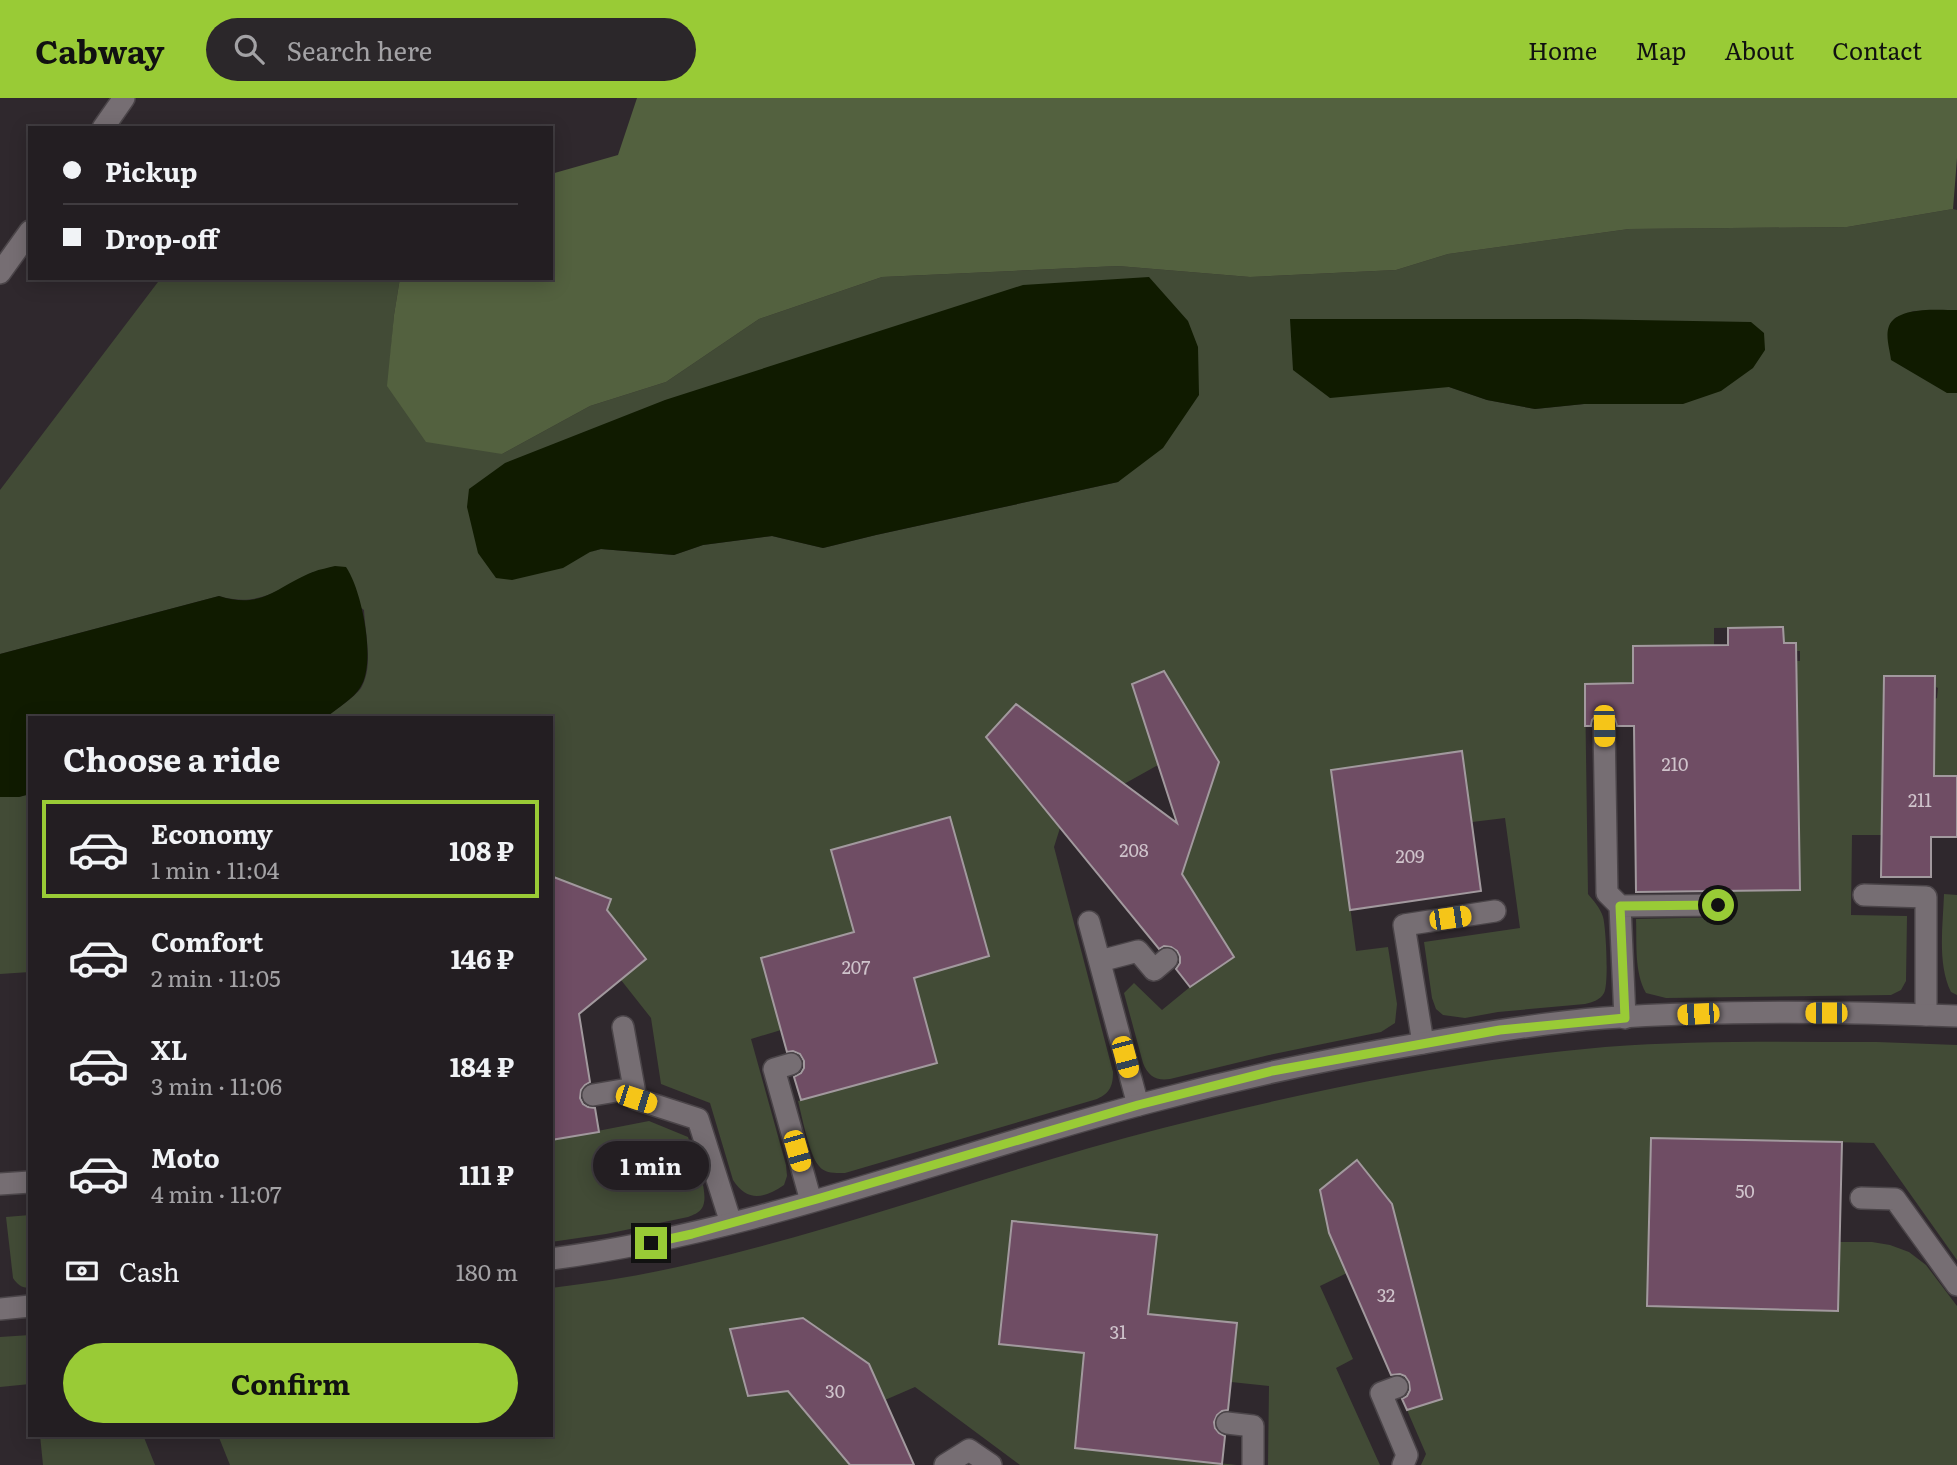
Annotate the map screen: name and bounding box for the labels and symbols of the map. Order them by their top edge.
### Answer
car [1594,705,1615,747]
house number: 210 [1662,750,1688,777]
house number: 211 [1908,786,1932,813]
house number: 208 [1119,836,1149,863]
house number: 209 [1396,842,1424,869]
route start [1702,889,1734,921]
car [1428,905,1473,931]
house number: 207 [842,953,870,980]
car [1677,1002,1720,1026]
car [1806,1003,1848,1024]
car [1110,1034,1141,1080]
car [613,1083,660,1115]
car [782,1128,813,1174]
callout: 1 min [593,1142,709,1190]
house number: 50 [1735,1177,1755,1204]
route end [635,1227,667,1259]
house number: 32 [1377,1281,1395,1308]
house number: 31 [1109,1318,1127,1345]
house number: 30 [825,1377,845,1404]

